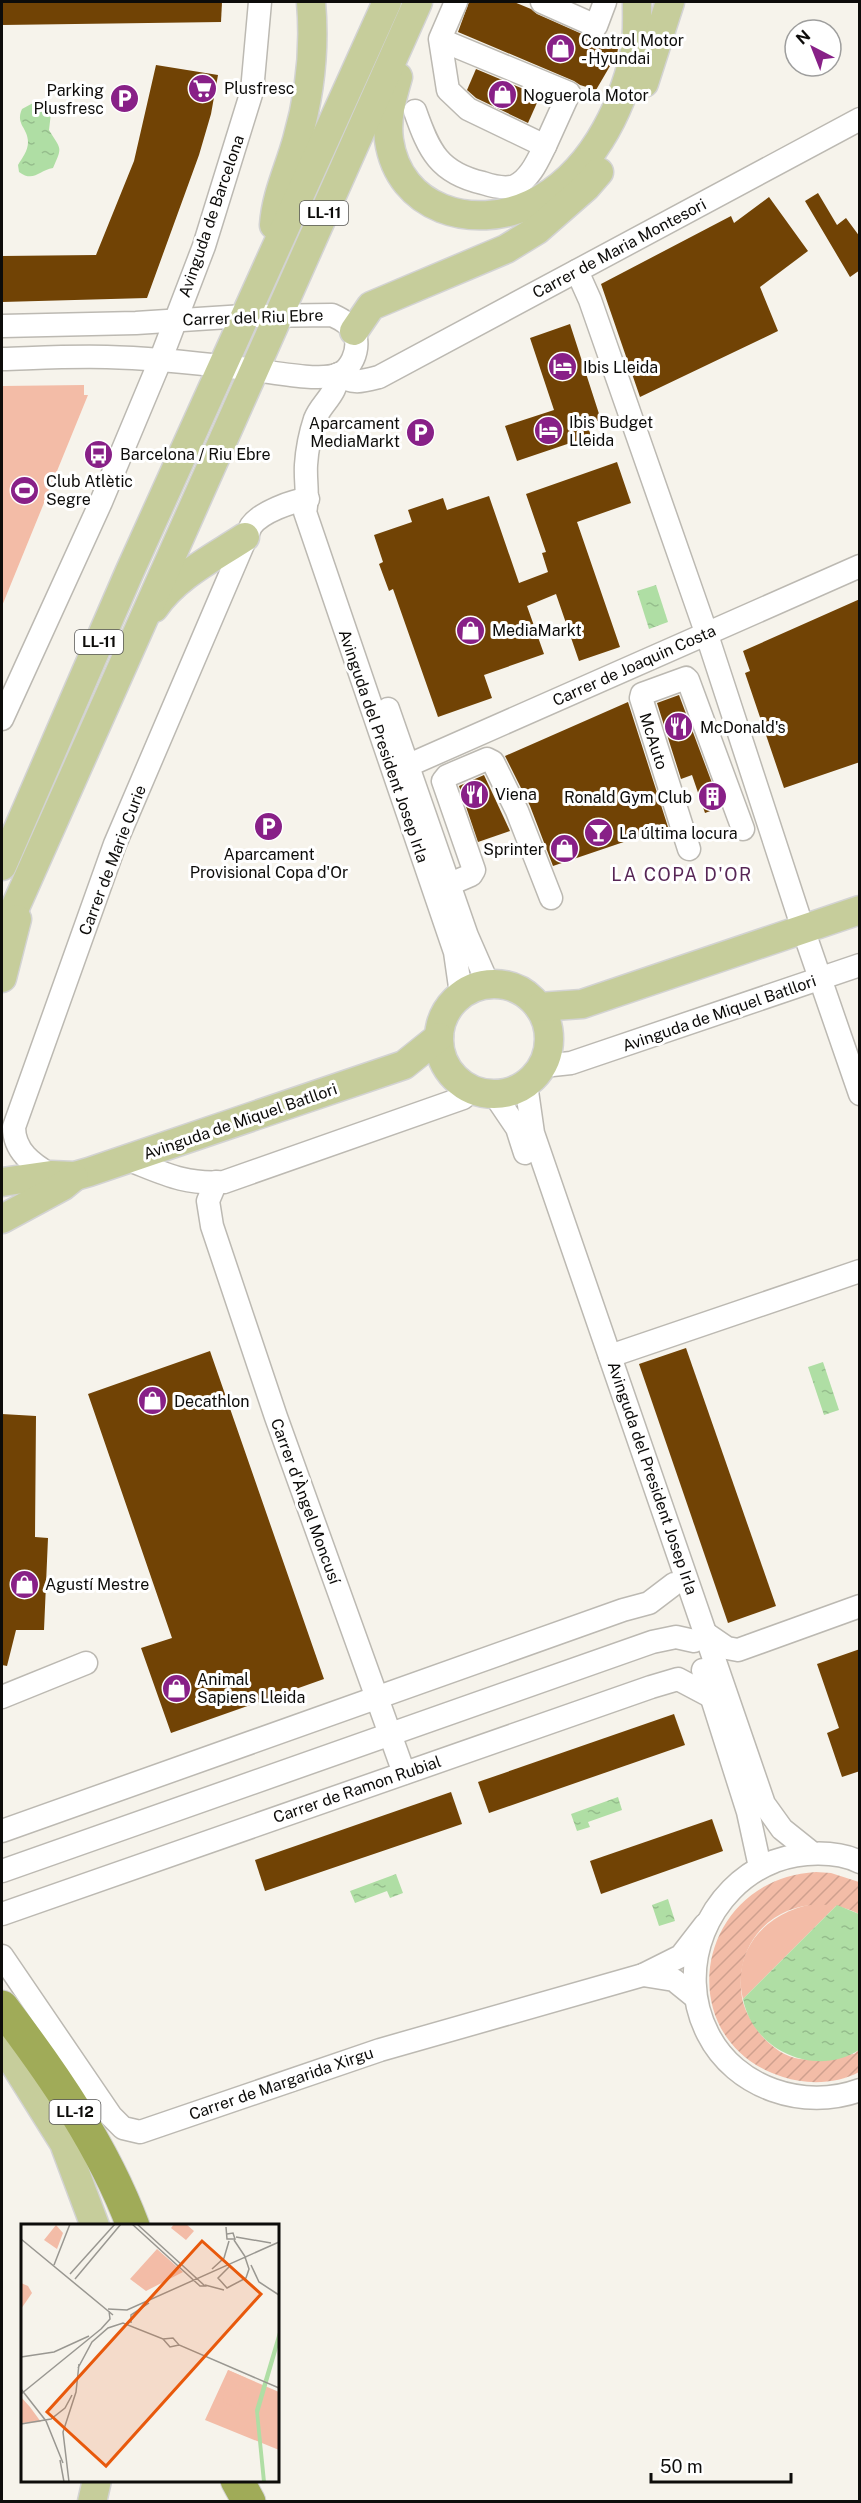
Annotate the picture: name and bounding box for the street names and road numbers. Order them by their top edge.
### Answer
street label: Avinguda de Barcelona [175,133,248,300]
street label: Carrer de Maria Montesori [529,195,709,302]
road number: LL-11 [300,201,348,225]
street label: Carrer del Riu Ebre [182,306,324,329]
street label: Carrer de Joaquin Costa [550,621,719,710]
street label: Avinguda del President Josep Irla [335,627,432,865]
road number: LL-11 [75,630,123,654]
street label: McAuto [635,710,672,772]
street label: Carrer de Marie Curie [75,782,150,938]
street label: Avinguda de Miquel Batllori [620,971,819,1056]
street label: Avinguda de Miquel Batllori [141,1079,340,1164]
street label: Avinguda del President Josep Irla [604,1359,701,1597]
street label: Carrer d'Àngel Moncusí [267,1415,346,1588]
street label: Carrer de Ramon Rubial [271,1752,444,1827]
street label: Carrer de Margarida Xirgu [187,2043,376,2124]
road number: LL-12 [50,2100,100,2124]

